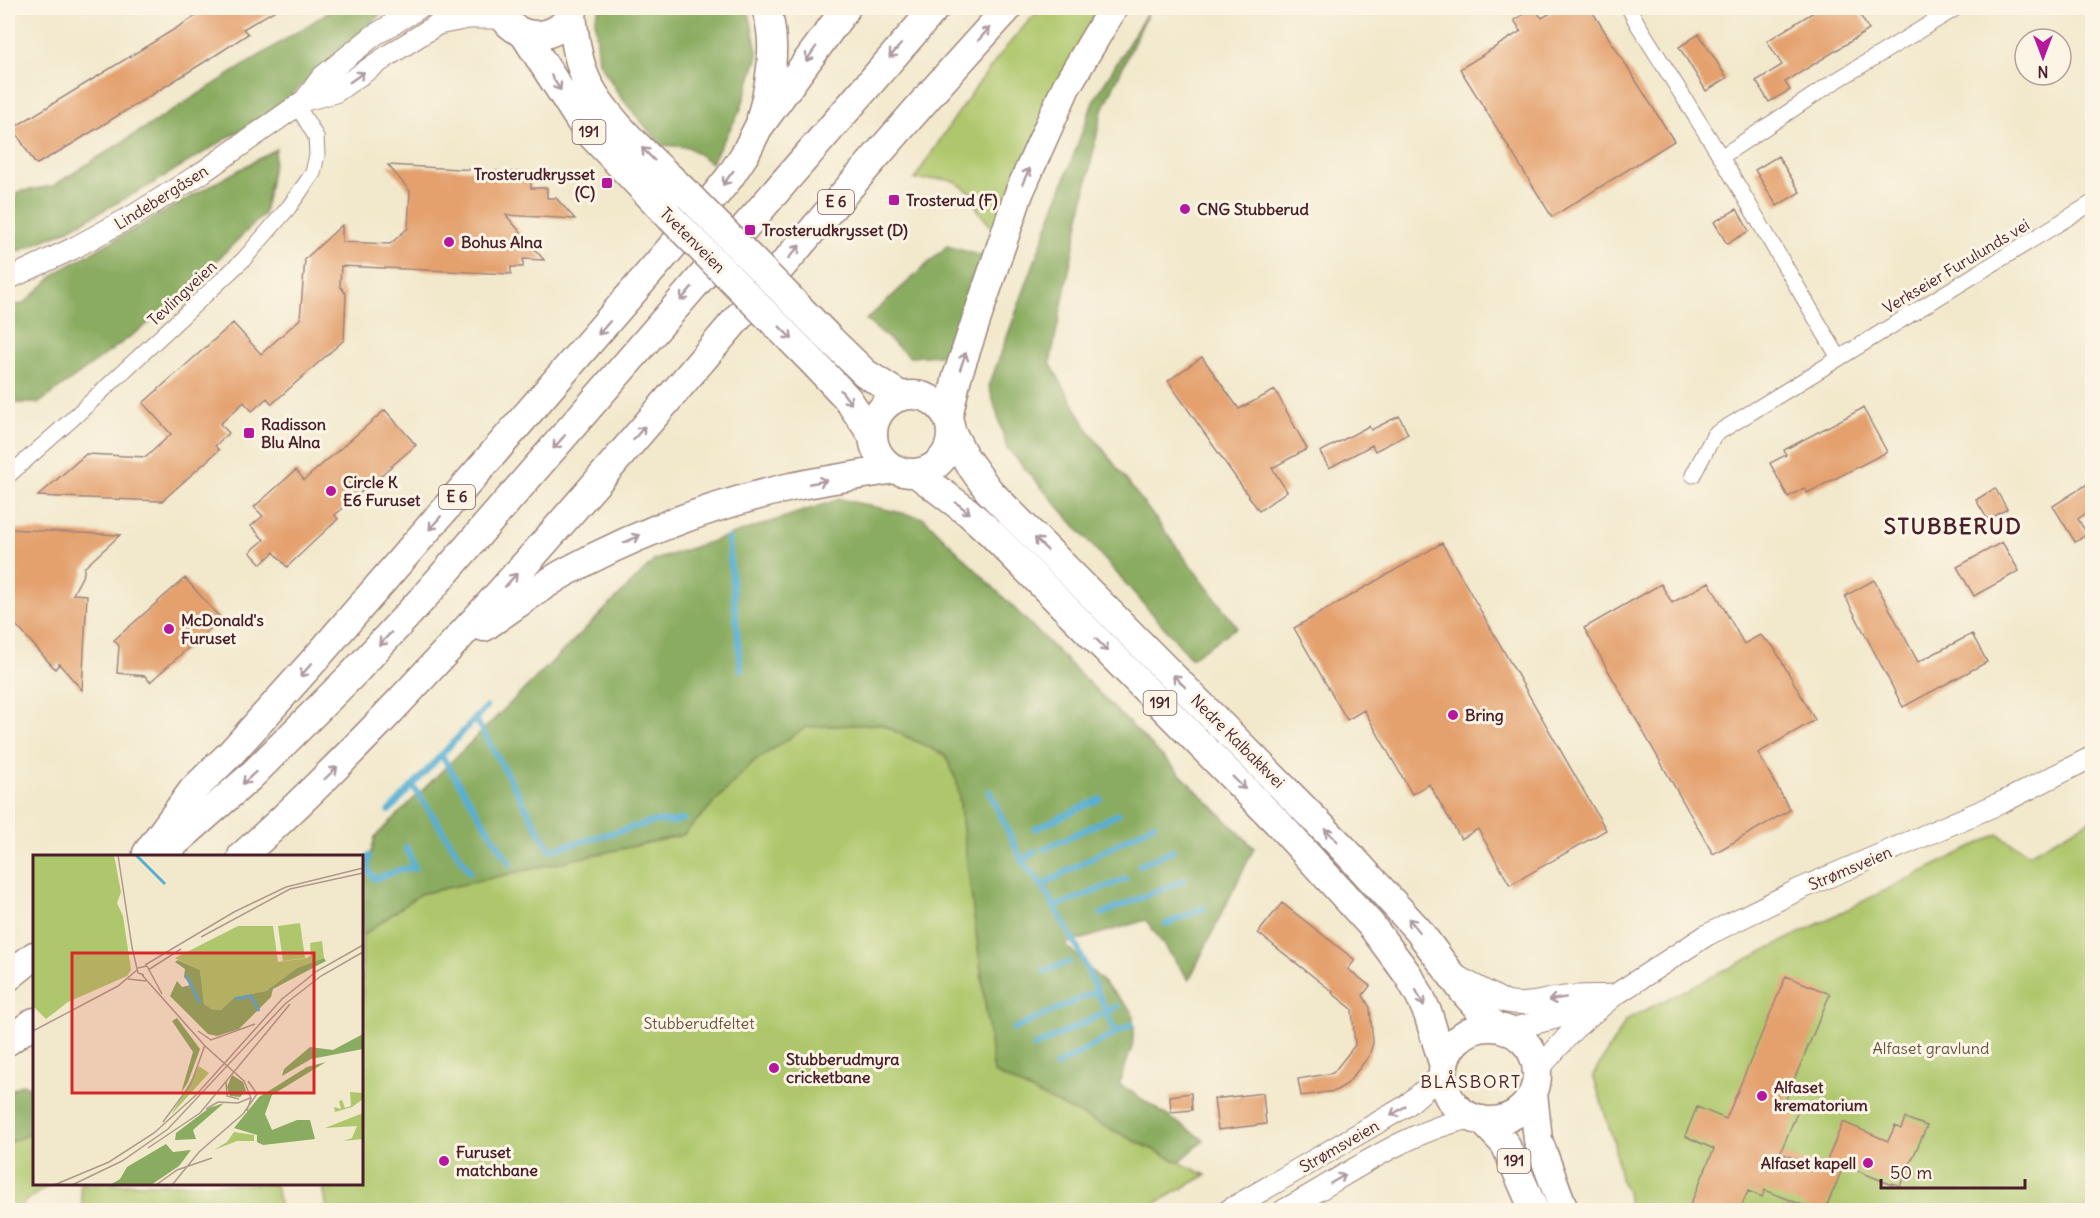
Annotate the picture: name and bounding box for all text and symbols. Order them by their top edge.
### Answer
one-way arrow [977,27,991,42]
north arrow [2013,27,2073,87]
one-way arrow [889,43,902,59]
one-way arrow [805,46,817,62]
text: N [2037,62,2049,82]
one-way arrow [349,71,365,83]
one-way arrow [550,74,562,91]
road number: 191 [572,120,606,144]
one-way arrow [640,147,655,162]
street label: Lindebergåsen [111,160,211,234]
place label: Trosterudkrysset (C) [474,164,596,203]
one-way arrow [1021,168,1033,186]
one-way arrow [722,170,735,186]
marker: Trosterudkrysset (C) [600,176,614,190]
road number: E 6 [818,190,854,214]
place label: Trosterud (F) [906,190,998,211]
marker: Trosterud (F) [887,193,901,207]
place label: CNG Stubberud [1197,199,1309,219]
marker: CNG Stubberud [1178,202,1192,216]
street label: Tvetenveien [656,203,730,277]
street label: Verkseier Furulunds vei [1879,214,2033,318]
place label: Trosterudkrysset (D) [762,220,908,241]
marker: Trosterudkrysset (D) [743,223,757,237]
place label: Bohus Alna [461,232,542,252]
marker: Bohus Alna [442,235,456,249]
one-way arrow [787,244,800,260]
street label: Tevlingveien [143,256,221,330]
one-way arrow [679,286,693,301]
one-way arrow [597,320,610,336]
one-way arrow [778,326,793,341]
one-way arrow [958,352,969,371]
one-way arrow [839,389,852,405]
place label: Radisson Blu Alna [261,414,326,452]
one-way arrow [633,425,646,441]
marker: Radisson Blu Alna [242,426,256,440]
one-way arrow [552,434,566,449]
place label: Circle K E6 Furuset [343,472,421,510]
one-way arrow [808,476,827,487]
marker: Circle K E6 Furuset [324,484,338,498]
road number: E 6 [439,485,475,509]
one-way arrow [954,501,970,514]
district label: STUBBERUD [1884,512,2022,540]
one-way arrow [428,515,442,530]
one-way arrow [623,533,641,545]
one-way arrow [1034,536,1049,551]
one-way arrow [504,573,518,588]
place label: McDonald's Furuset [181,610,264,648]
marker: McDonald's Furuset [162,622,176,636]
one-way arrow [378,631,392,646]
one-way arrow [1094,637,1109,652]
one-way arrow [299,662,313,677]
one-way arrow [1172,674,1186,689]
street label: Nedre Kalbakkvei [1187,690,1289,792]
road number: 191 [1144,691,1176,715]
place label: Bring [1465,705,1504,726]
marker: Bring [1446,708,1460,722]
one-way arrow [323,766,338,781]
one-way arrow [241,771,256,785]
one-way arrow [1231,776,1246,791]
one-way arrow [1323,828,1338,843]
street label: Strømsveien [1805,841,1895,895]
inset map [33,855,363,1185]
one-way arrow [1408,918,1421,934]
one-way arrow [1415,988,1426,1006]
one-way arrow [1548,994,1567,1005]
park label: Stubberudfeltet [643,1013,755,1033]
park label: Alfaset gravlund [1873,1038,1989,1058]
place label: Stubberudmyra cricketbane [786,1049,899,1087]
marker: Stubberudmyra cricketbane [767,1061,781,1075]
district label: BLÅSBORT [1420,1070,1522,1093]
place label: Alfaset krematorium [1774,1077,1868,1115]
marker: Alfaset krematorium [1755,1089,1769,1103]
one-way arrow [1390,1105,1407,1117]
street label: Strømsveien [1296,1115,1382,1177]
place label: Furuset matchbane [456,1142,538,1180]
road number: 191 [1498,1149,1530,1173]
scale bar [1881,1152,2025,1190]
place label: Alfaset kapell [1761,1153,1856,1174]
marker: Furuset matchbane [437,1154,451,1168]
marker: Alfaset kapell [1861,1156,1875,1170]
text: 50 m [1890,1161,1932,1184]
one-way arrow [1329,1173,1346,1185]

